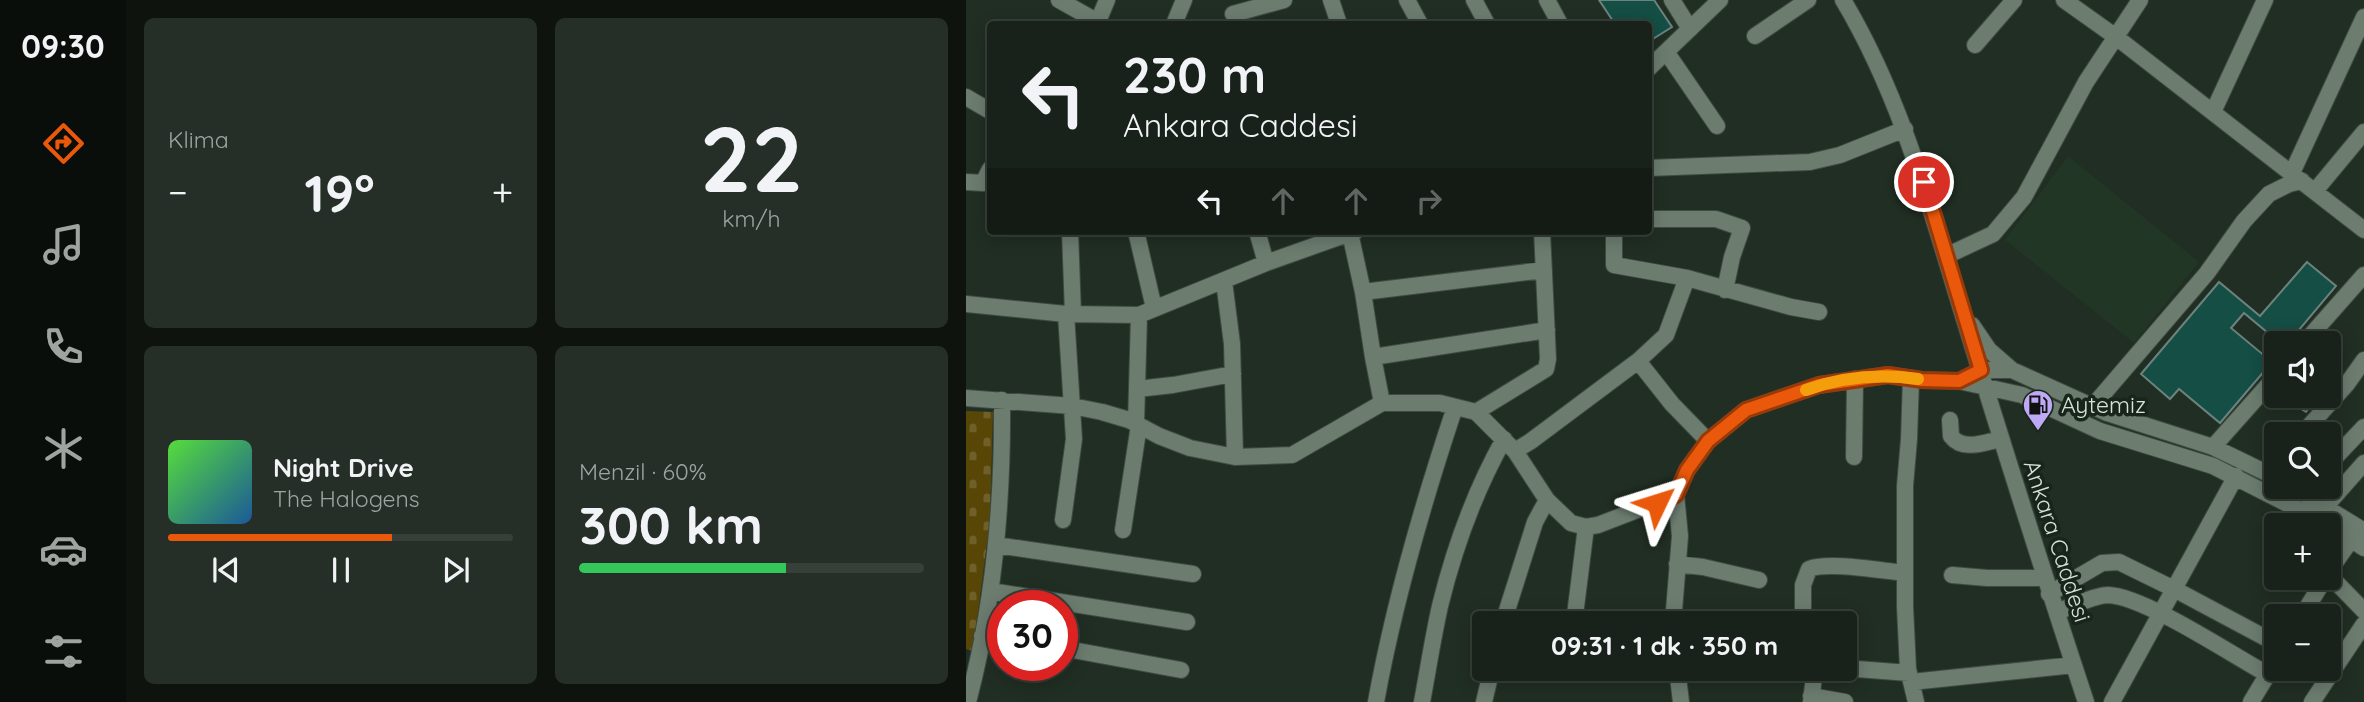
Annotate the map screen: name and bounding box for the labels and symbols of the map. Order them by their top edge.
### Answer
pin [1894,152,1954,212]
fuel station icon: Aytemiz [2021,388,2055,432]
place label: Aytemiz [2061,390,2146,419]
street label: Ankara Caddesi [2018,456,2097,626]
position arrow [1620,466,1694,540]
speed limit sign: 30 [987,590,1078,681]

